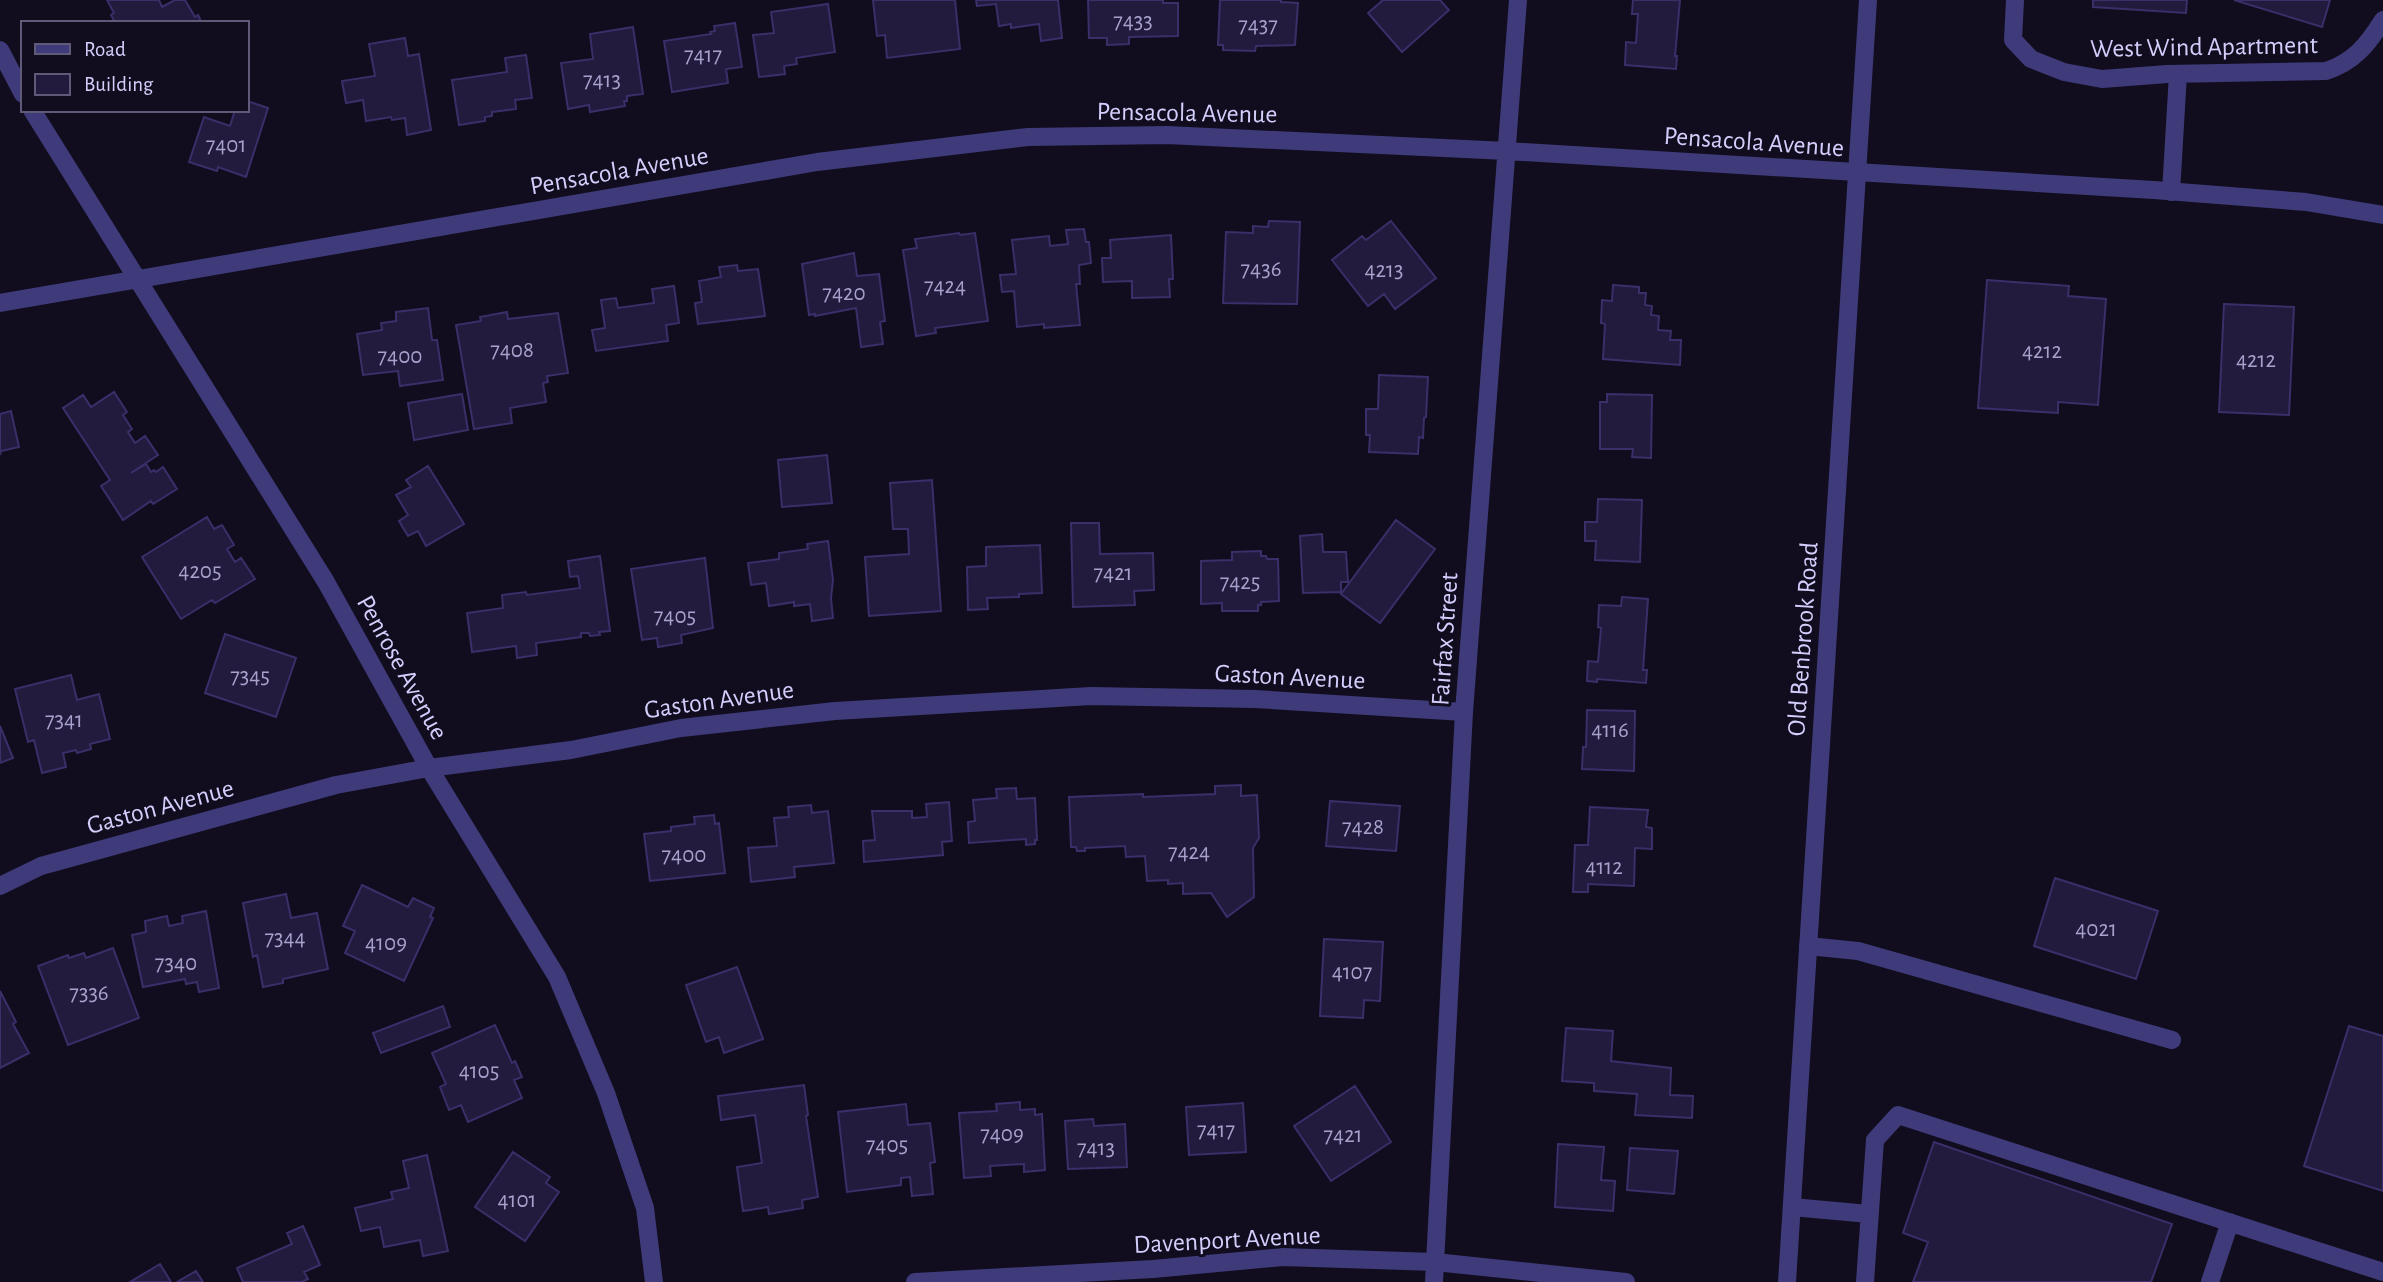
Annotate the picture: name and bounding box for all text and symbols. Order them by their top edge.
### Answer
house number: 7433 [1113,10,1153,33]
house number: 7437 [1238,14,1278,37]
legend [21,21,248,112]
street label: West Wind Apartment [2090,32,2318,62]
text: Road [84,39,126,60]
house number: 7417 [684,44,722,67]
house number: 7413 [583,69,621,92]
text: Building [84,74,154,95]
street label: Pensacola Avenue [1096,98,1278,128]
street label: Pensacola Avenue [1663,123,1845,161]
house number: 7401 [206,134,246,157]
street label: Pensacola Avenue [528,142,710,199]
house number: 7436 [1241,258,1281,281]
house number: 4213 [1365,259,1403,282]
house number: 7424 [924,275,966,298]
house number: 7420 [822,282,866,305]
house number: 7408 [490,339,534,362]
house number: 4212 [2022,340,2062,363]
house number: 7400 [378,345,422,368]
house number: 4212 [2236,349,2276,372]
street label: Old Benbrook Road [1783,541,1823,737]
house number: 4205 [178,560,222,583]
house number: 7421 [1093,562,1133,585]
house number: 7425 [1220,571,1260,594]
street label: Fairfax Street [1427,571,1463,707]
street label: Penrose Avenue [352,591,452,744]
house number: 7405 [654,605,696,628]
street label: Gaston Avenue [1214,660,1366,694]
house number: 7345 [230,665,270,688]
street label: Gaston Avenue [643,677,796,723]
house number: 7341 [45,709,83,732]
house number: 4116 [1591,719,1629,742]
street label: Gaston Avenue [84,775,237,839]
house number: 7428 [1342,816,1384,839]
house number: 7424 [1168,841,1210,864]
house number: 7400 [662,844,706,867]
house number: 4112 [1585,856,1623,879]
house number: 4021 [2075,918,2117,941]
house number: 7344 [264,927,306,950]
house number: 4109 [365,932,407,955]
house number: 7340 [155,952,197,975]
house number: 4107 [1332,961,1372,984]
house number: 7336 [69,982,109,1005]
house number: 4105 [459,1060,499,1083]
house number: 7417 [1197,1119,1235,1142]
house number: 7409 [980,1123,1024,1146]
house number: 7421 [1323,1124,1363,1147]
house number: 7405 [866,1134,908,1157]
house number: 7413 [1077,1137,1115,1160]
house number: 4101 [497,1189,537,1212]
street label: Davenport Avenue [1133,1222,1321,1258]

